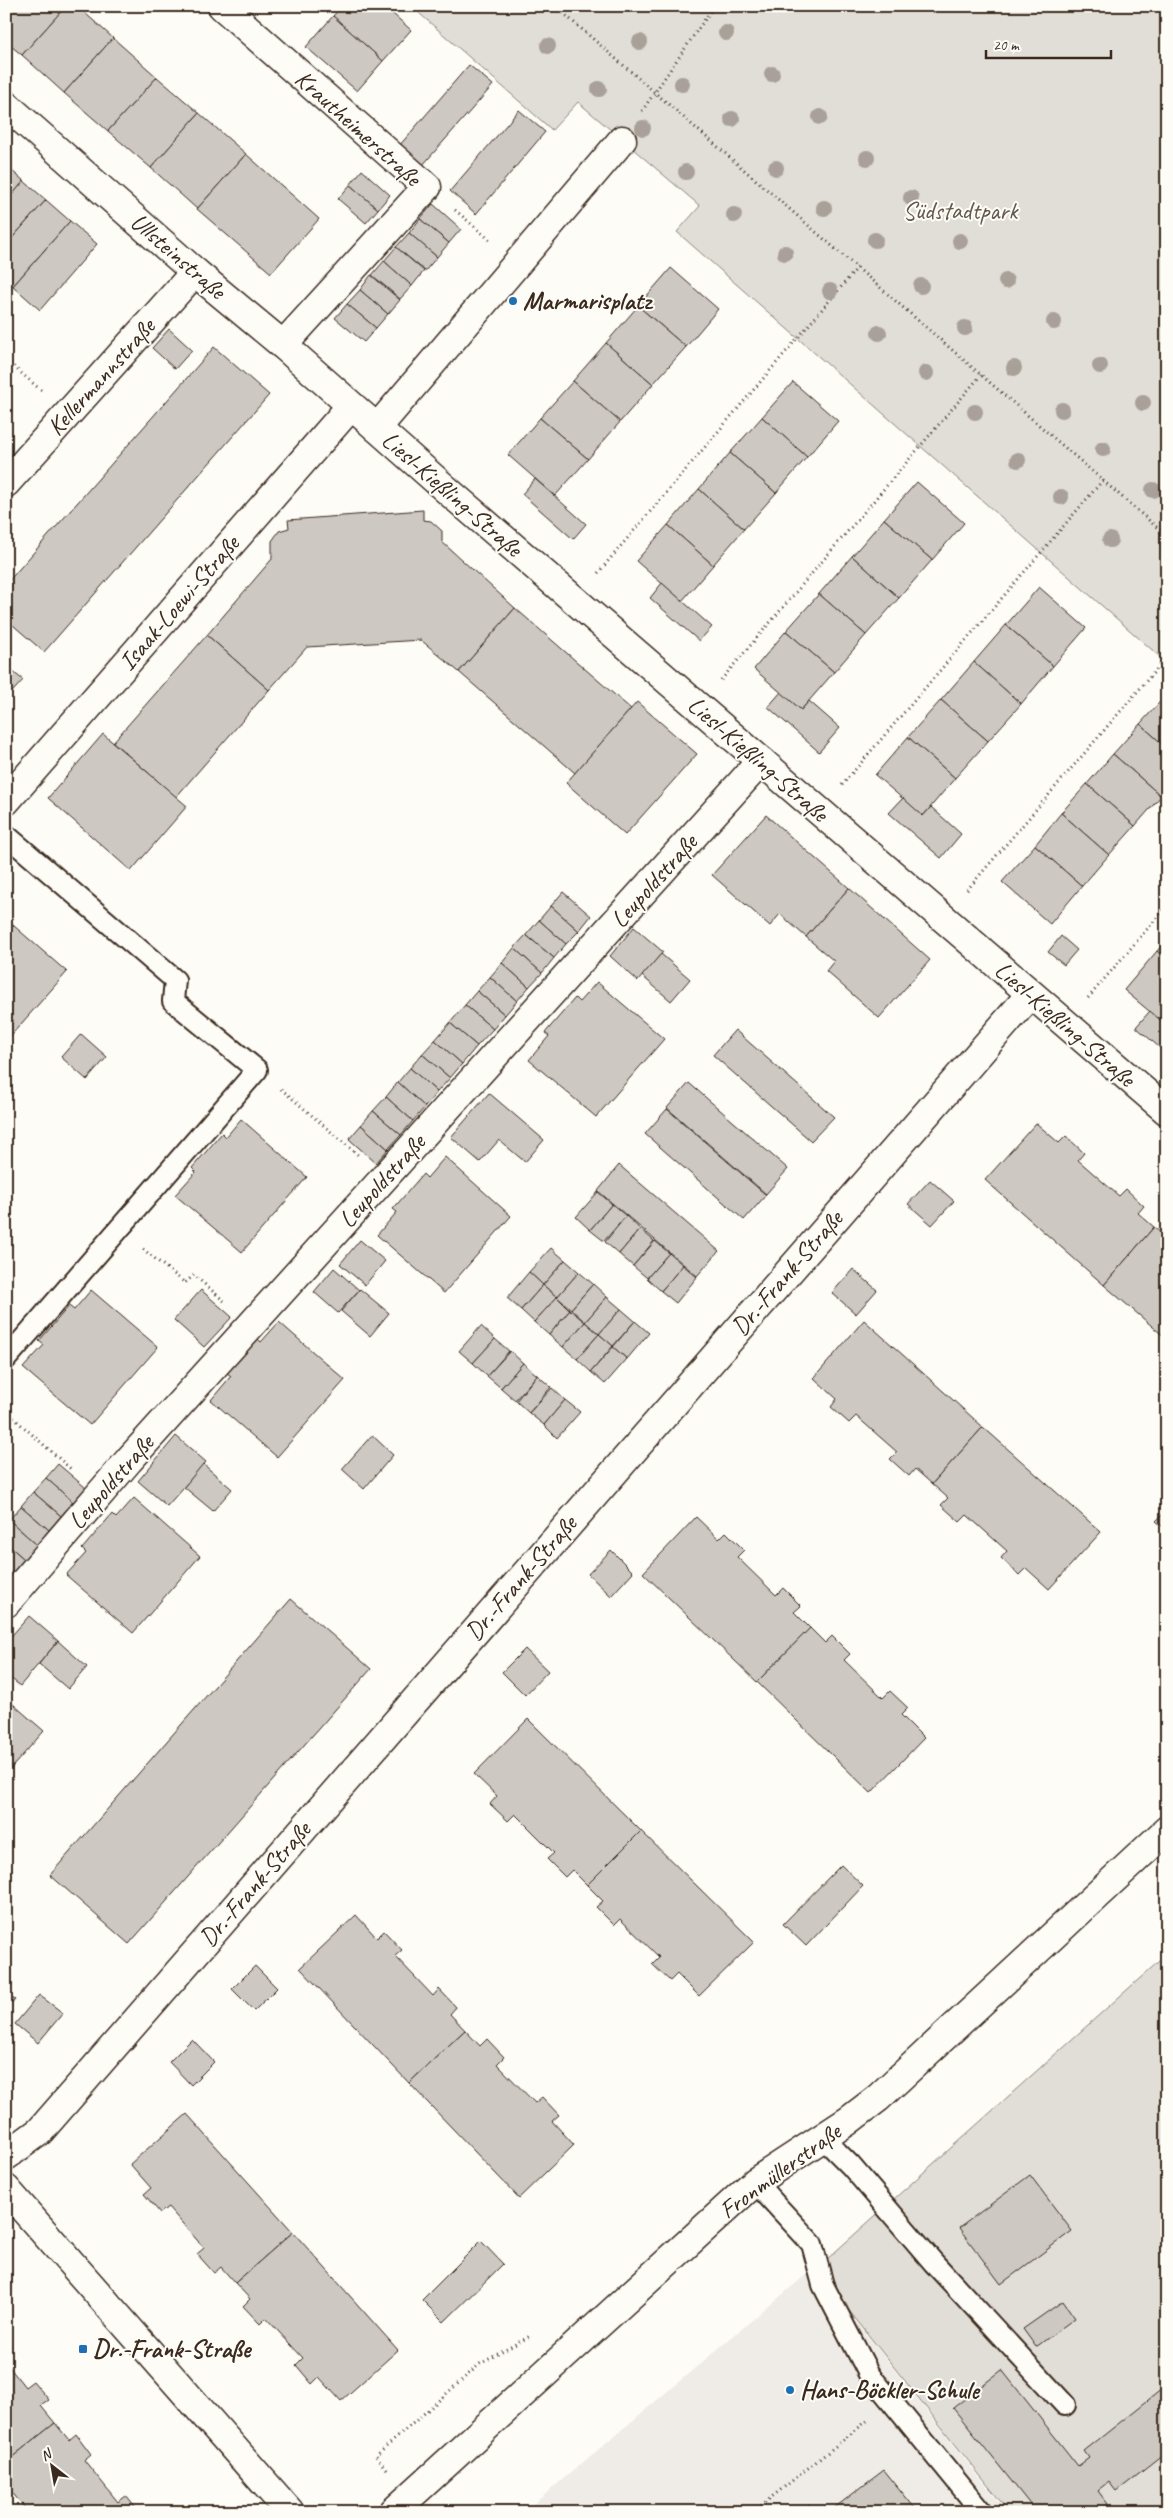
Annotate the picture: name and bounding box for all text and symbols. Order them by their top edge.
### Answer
scale bar [986,28,1110,60]
text: 20 m [993,36,1020,55]
street label: Krautheimerstraße [288,63,429,194]
park label: Südstadtpark [903,195,1019,227]
street label: Ullsteinstraße [124,206,234,307]
place label: Marmarisplatz [523,285,654,317]
marker: Marmarisplatz [507,295,519,307]
street label: Kellermannstraße [40,310,163,442]
street label: Liesl-Kießling-Straße [375,424,530,565]
street label: Isaak-Loewi-Straße [112,527,248,677]
street label: Liesl-Kießling-Straße [681,689,836,830]
street label: Leupoldstraße [604,826,706,934]
street label: Liesl-Kießling-Straße [988,954,1143,1095]
street label: Leupoldstraße [332,1126,434,1234]
street label: Dr.-Frank-Straße [724,1203,851,1342]
street label: Leupoldstraße [61,1427,162,1536]
street label: Dr.-Frank-Straße [458,1508,585,1647]
street label: Dr.-Frank-Straße [192,1814,319,1953]
street label: Fronmüllerstraße [713,2115,849,2226]
place label: Dr.-Frank-Straße [93,2333,253,2365]
marker: Dr.-Frank-Straße [77,2343,89,2355]
place label: Hans-Böckler-Schule [800,2374,980,2406]
marker: Hans-Böckler-Schule [784,2384,796,2396]
north arrow [28,2440,78,2490]
text: N [37,2445,56,2465]

